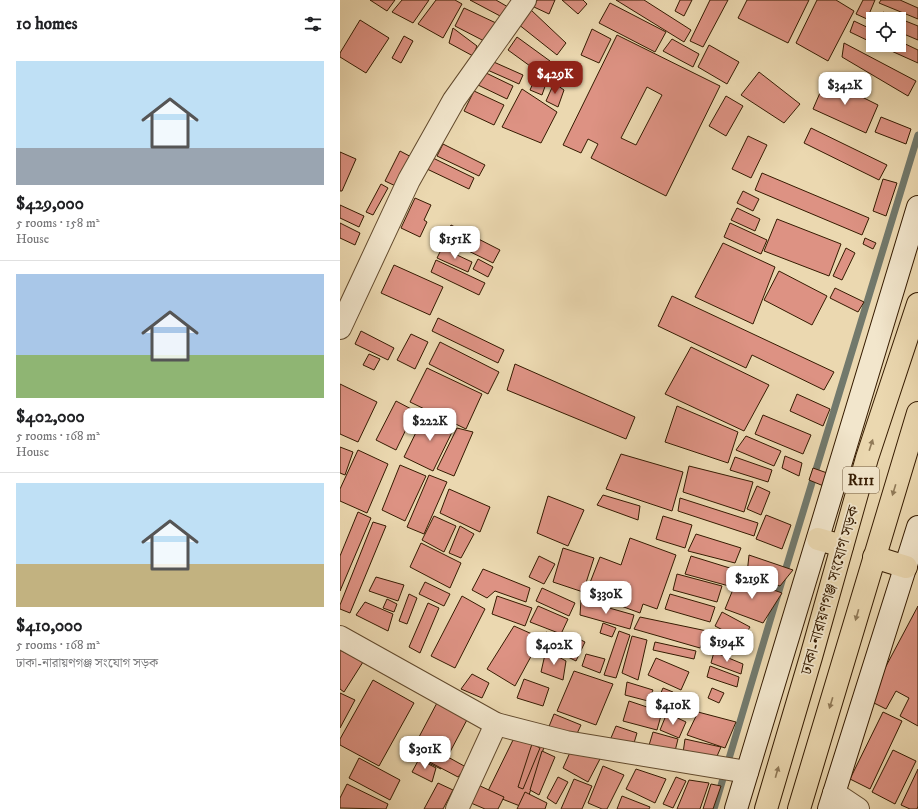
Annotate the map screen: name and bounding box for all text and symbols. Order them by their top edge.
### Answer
map controls [866,12,906,52]
button: locate [866,12,906,52]
text: 10 homes [16,13,78,35]
icon: filters [302,13,324,35]
pin: $429K [527,61,583,95]
text: $429K [537,66,573,82]
pin: $342K [817,72,873,106]
text: $342K [828,77,862,93]
icon: home [134,87,206,159]
text: $429,000 [16,193,84,215]
text: 5 rooms · 158 m² [16,215,100,231]
pin: $151K [427,226,483,260]
text: House [16,231,49,247]
text: $151K [439,231,471,247]
icon: home [134,300,206,372]
text: $402,000 [16,406,85,428]
pin: $222K [402,408,458,442]
text: $222K [412,413,448,429]
text: 5 rooms · 168 m² [16,428,100,444]
one-way arrow [869,439,875,451]
text: House [16,444,49,460]
road number: R111 [843,467,879,493]
one-way arrow [891,485,897,497]
street label: ঢাকা-নারায়ণগঞ্জ সংযোগ সড়ক [796,502,864,678]
icon: home [134,509,206,581]
pin: $219K [724,566,780,600]
text: $219K [735,571,769,587]
pin: $330K [578,581,634,615]
text: $330K [590,586,622,602]
one-way arrow [854,609,860,621]
text: $410,000 [16,615,82,637]
pin: $194K [699,629,755,663]
pin: $402K [526,632,582,666]
text: $194K [710,634,744,650]
text: 5 rooms · 168 m² [16,637,100,653]
text: $402K [535,637,573,653]
text: ঢাকা-নারায়ণগঞ্জ সংযোগ সড়ক [16,655,158,671]
pin: $410K [645,692,701,726]
text: $410K [655,697,691,713]
one-way arrow [828,698,834,710]
pin: $301K [397,736,453,770]
text: $301K [409,741,441,757]
one-way arrow [774,765,780,777]

